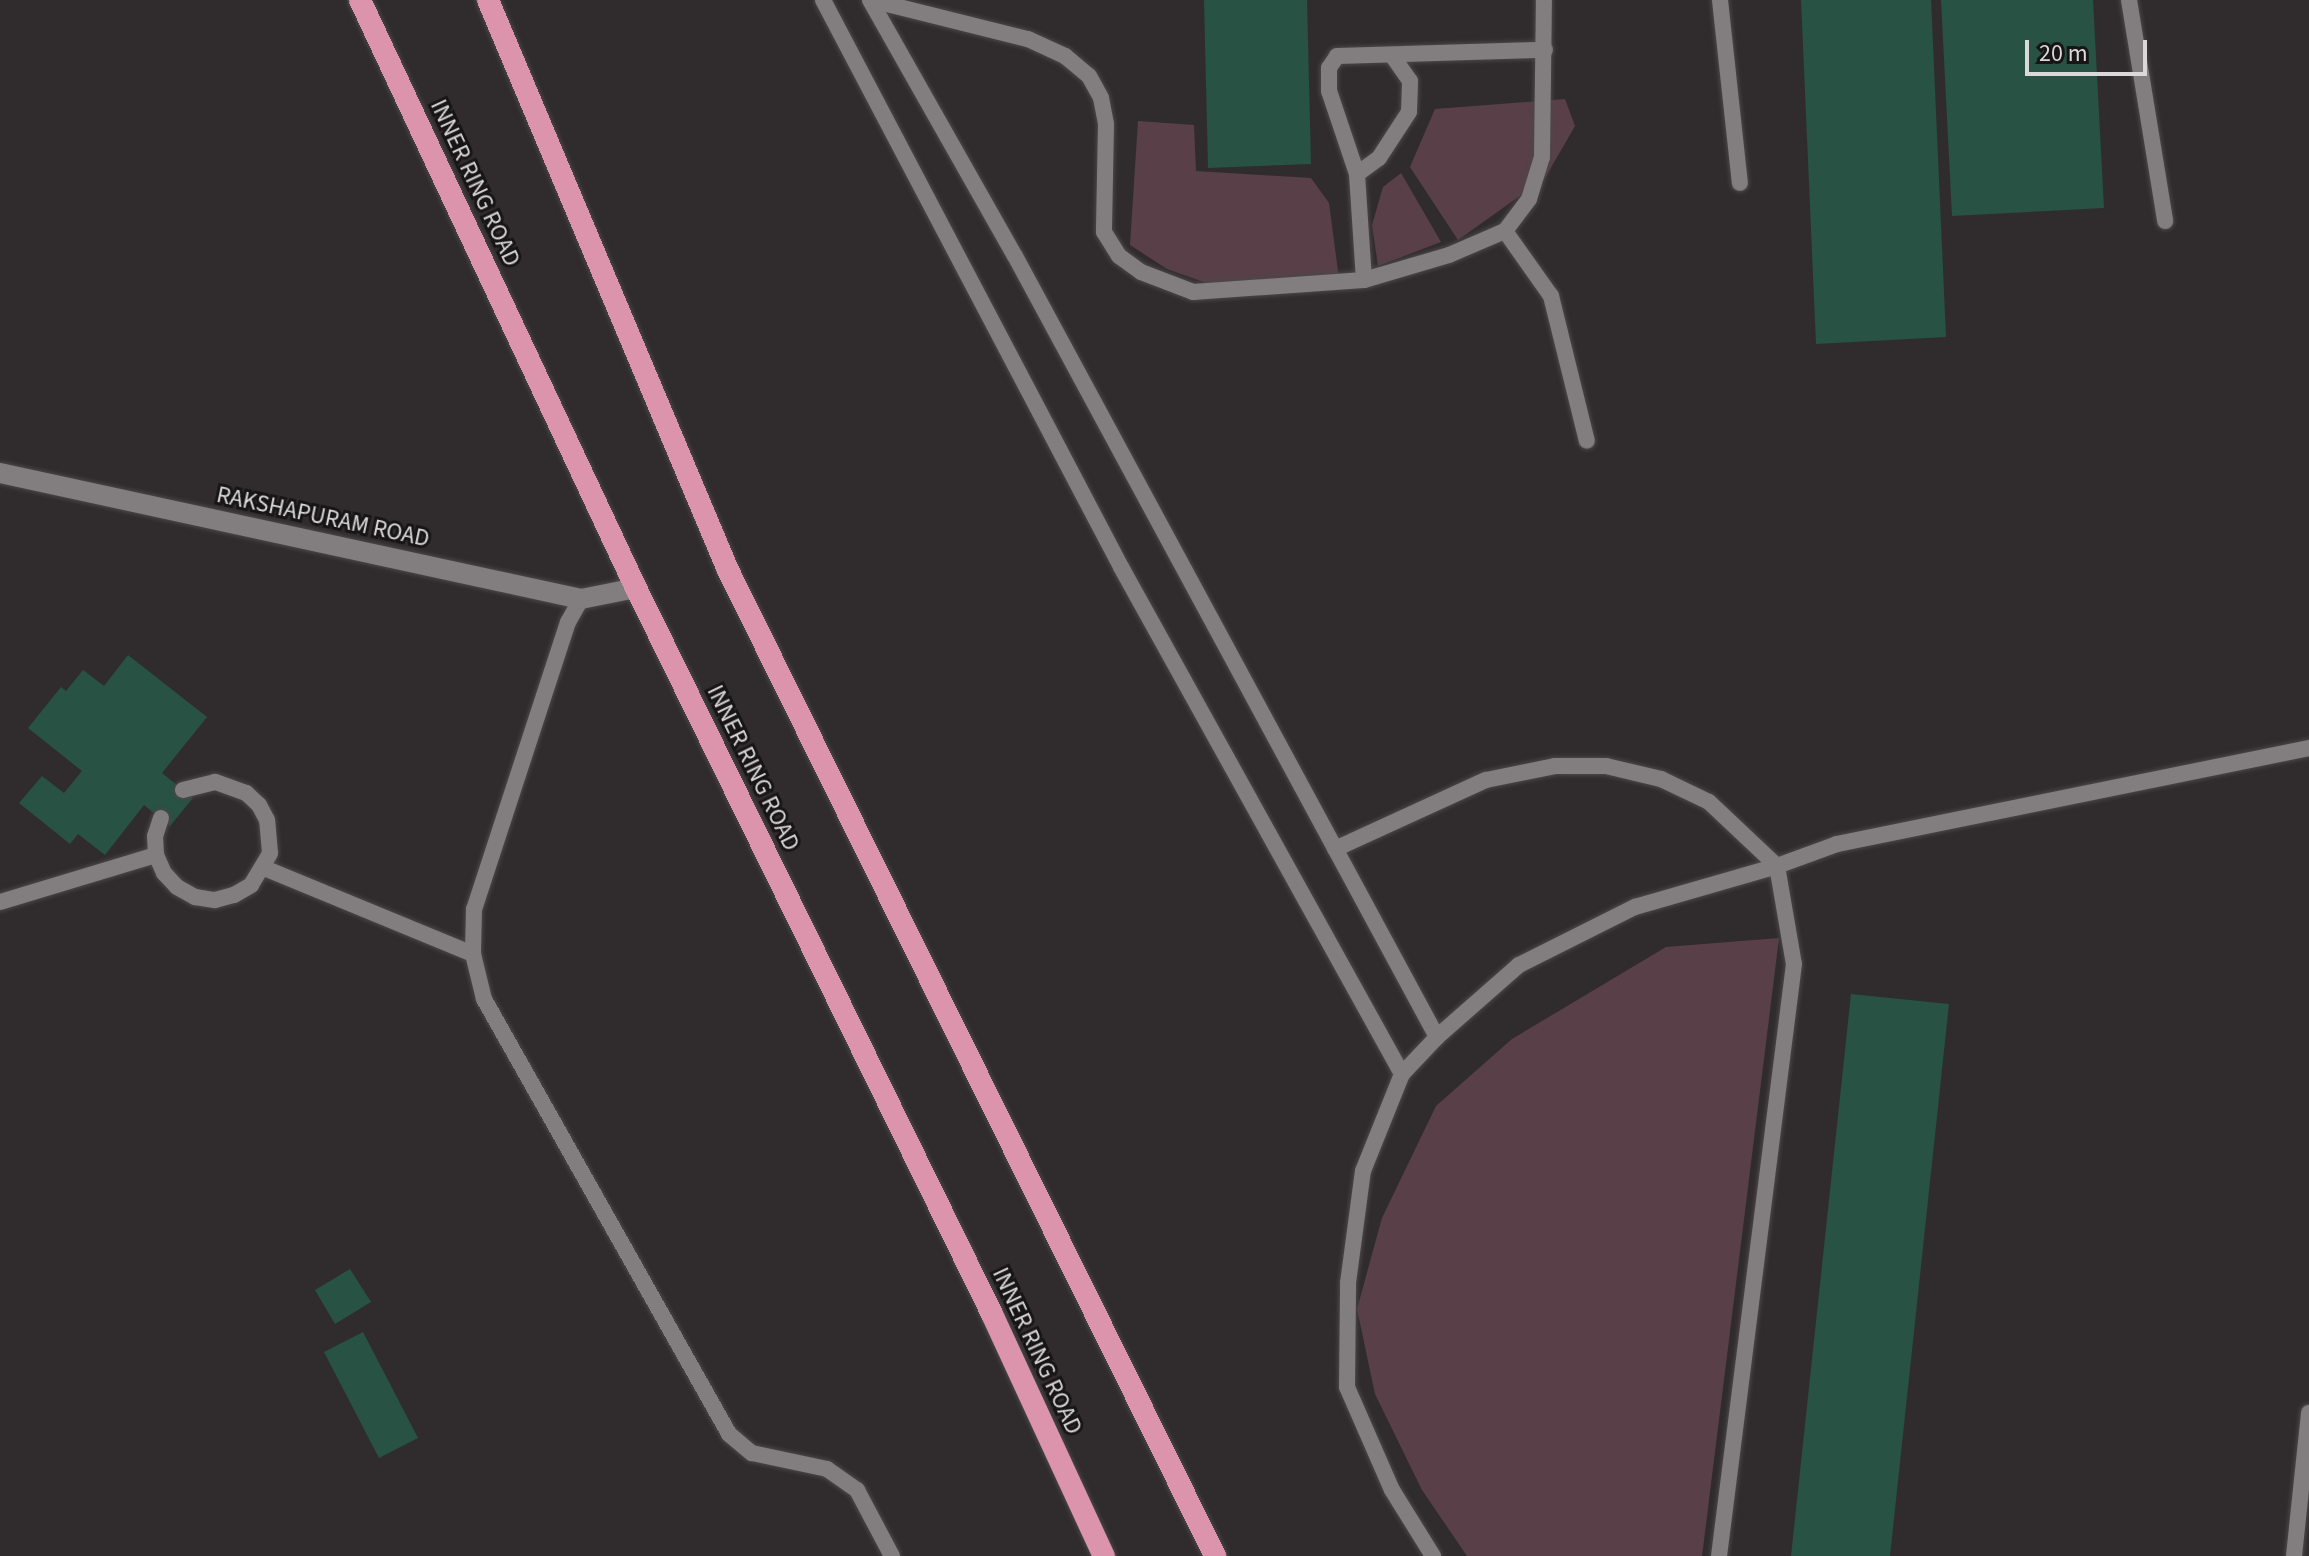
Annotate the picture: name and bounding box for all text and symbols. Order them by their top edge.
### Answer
scale bar [2029,24,2151,74]
text: 20 m [2039,36,2088,71]
street label: INNER RING ROAD [424,95,526,271]
street label: RAKSHAPURAM ROAD [214,480,432,554]
street label: INNER RING ROAD [700,680,806,856]
street label: INNER RING ROAD [986,1263,1088,1439]

